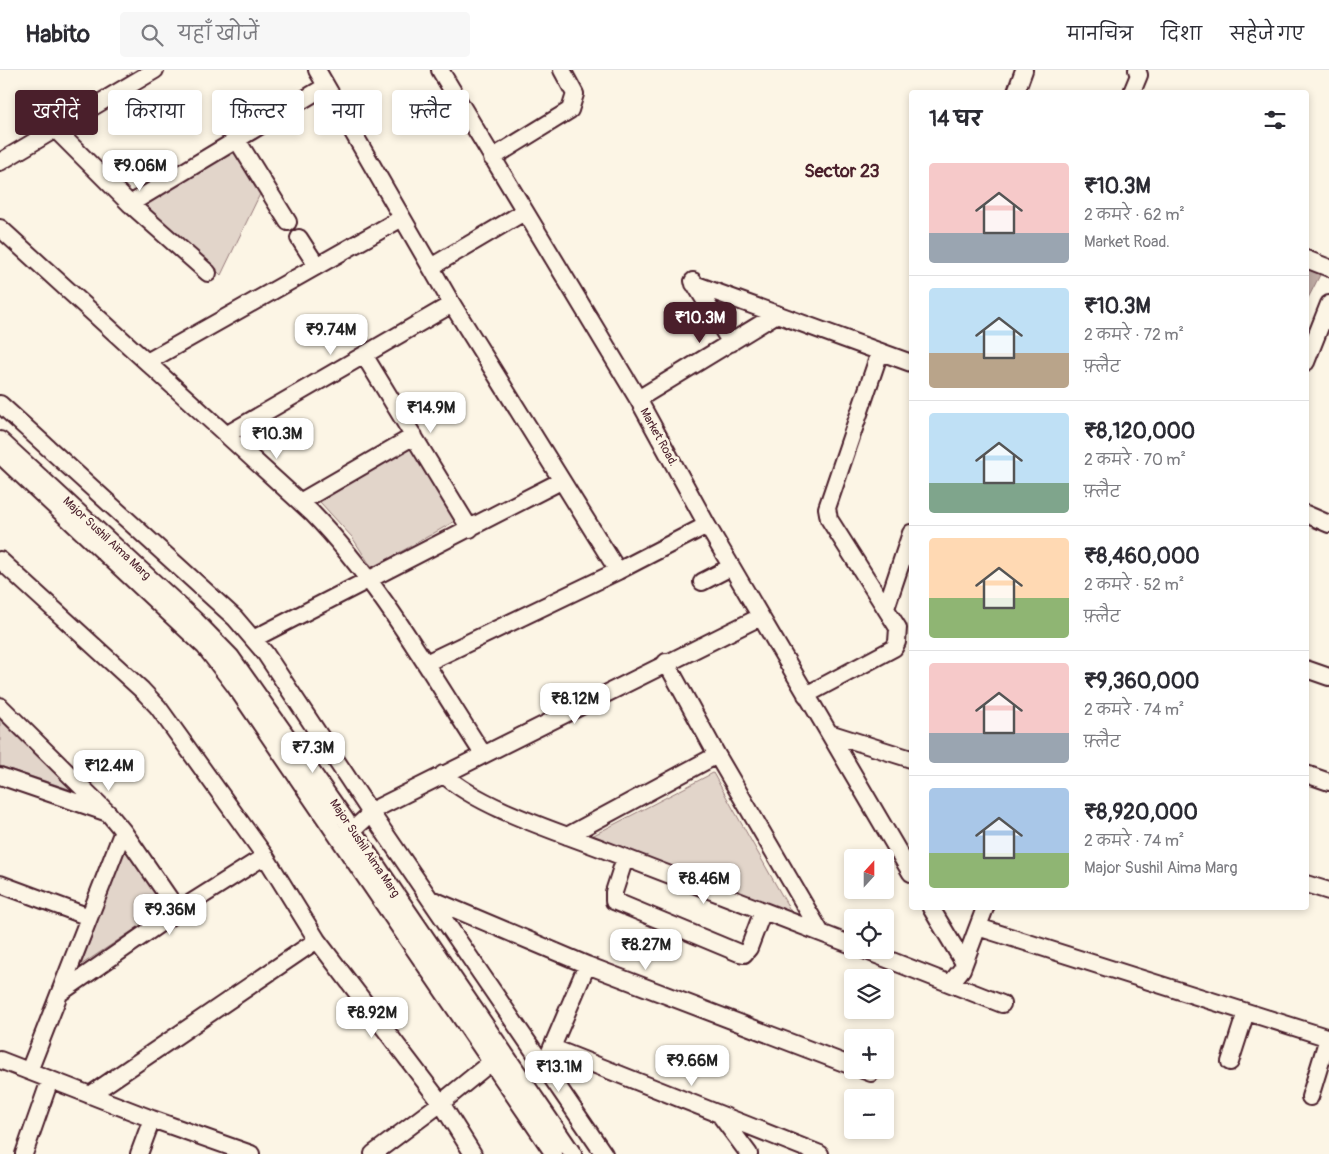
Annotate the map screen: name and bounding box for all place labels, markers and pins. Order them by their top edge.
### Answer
pin: ₹9.06M [99,150,181,192]
pin: ₹10.3M [659,302,741,344]
pin: ₹9.74M [290,314,372,356]
pin: ₹14.9M [390,392,472,434]
pin: ₹10.3M [236,418,318,460]
pin: ₹8.12M [534,682,616,725]
pin: ₹7.3M [278,732,348,774]
pin: ₹12.4M [68,750,150,792]
pin: ₹8.46M [663,862,745,905]
pin: ₹9.36M [129,894,211,936]
pin: ₹8.27M [605,928,687,971]
pin: ₹8.92M [331,996,413,1039]
pin: ₹9.66M [651,1044,733,1087]
pin: ₹13.1M [518,1050,600,1093]

